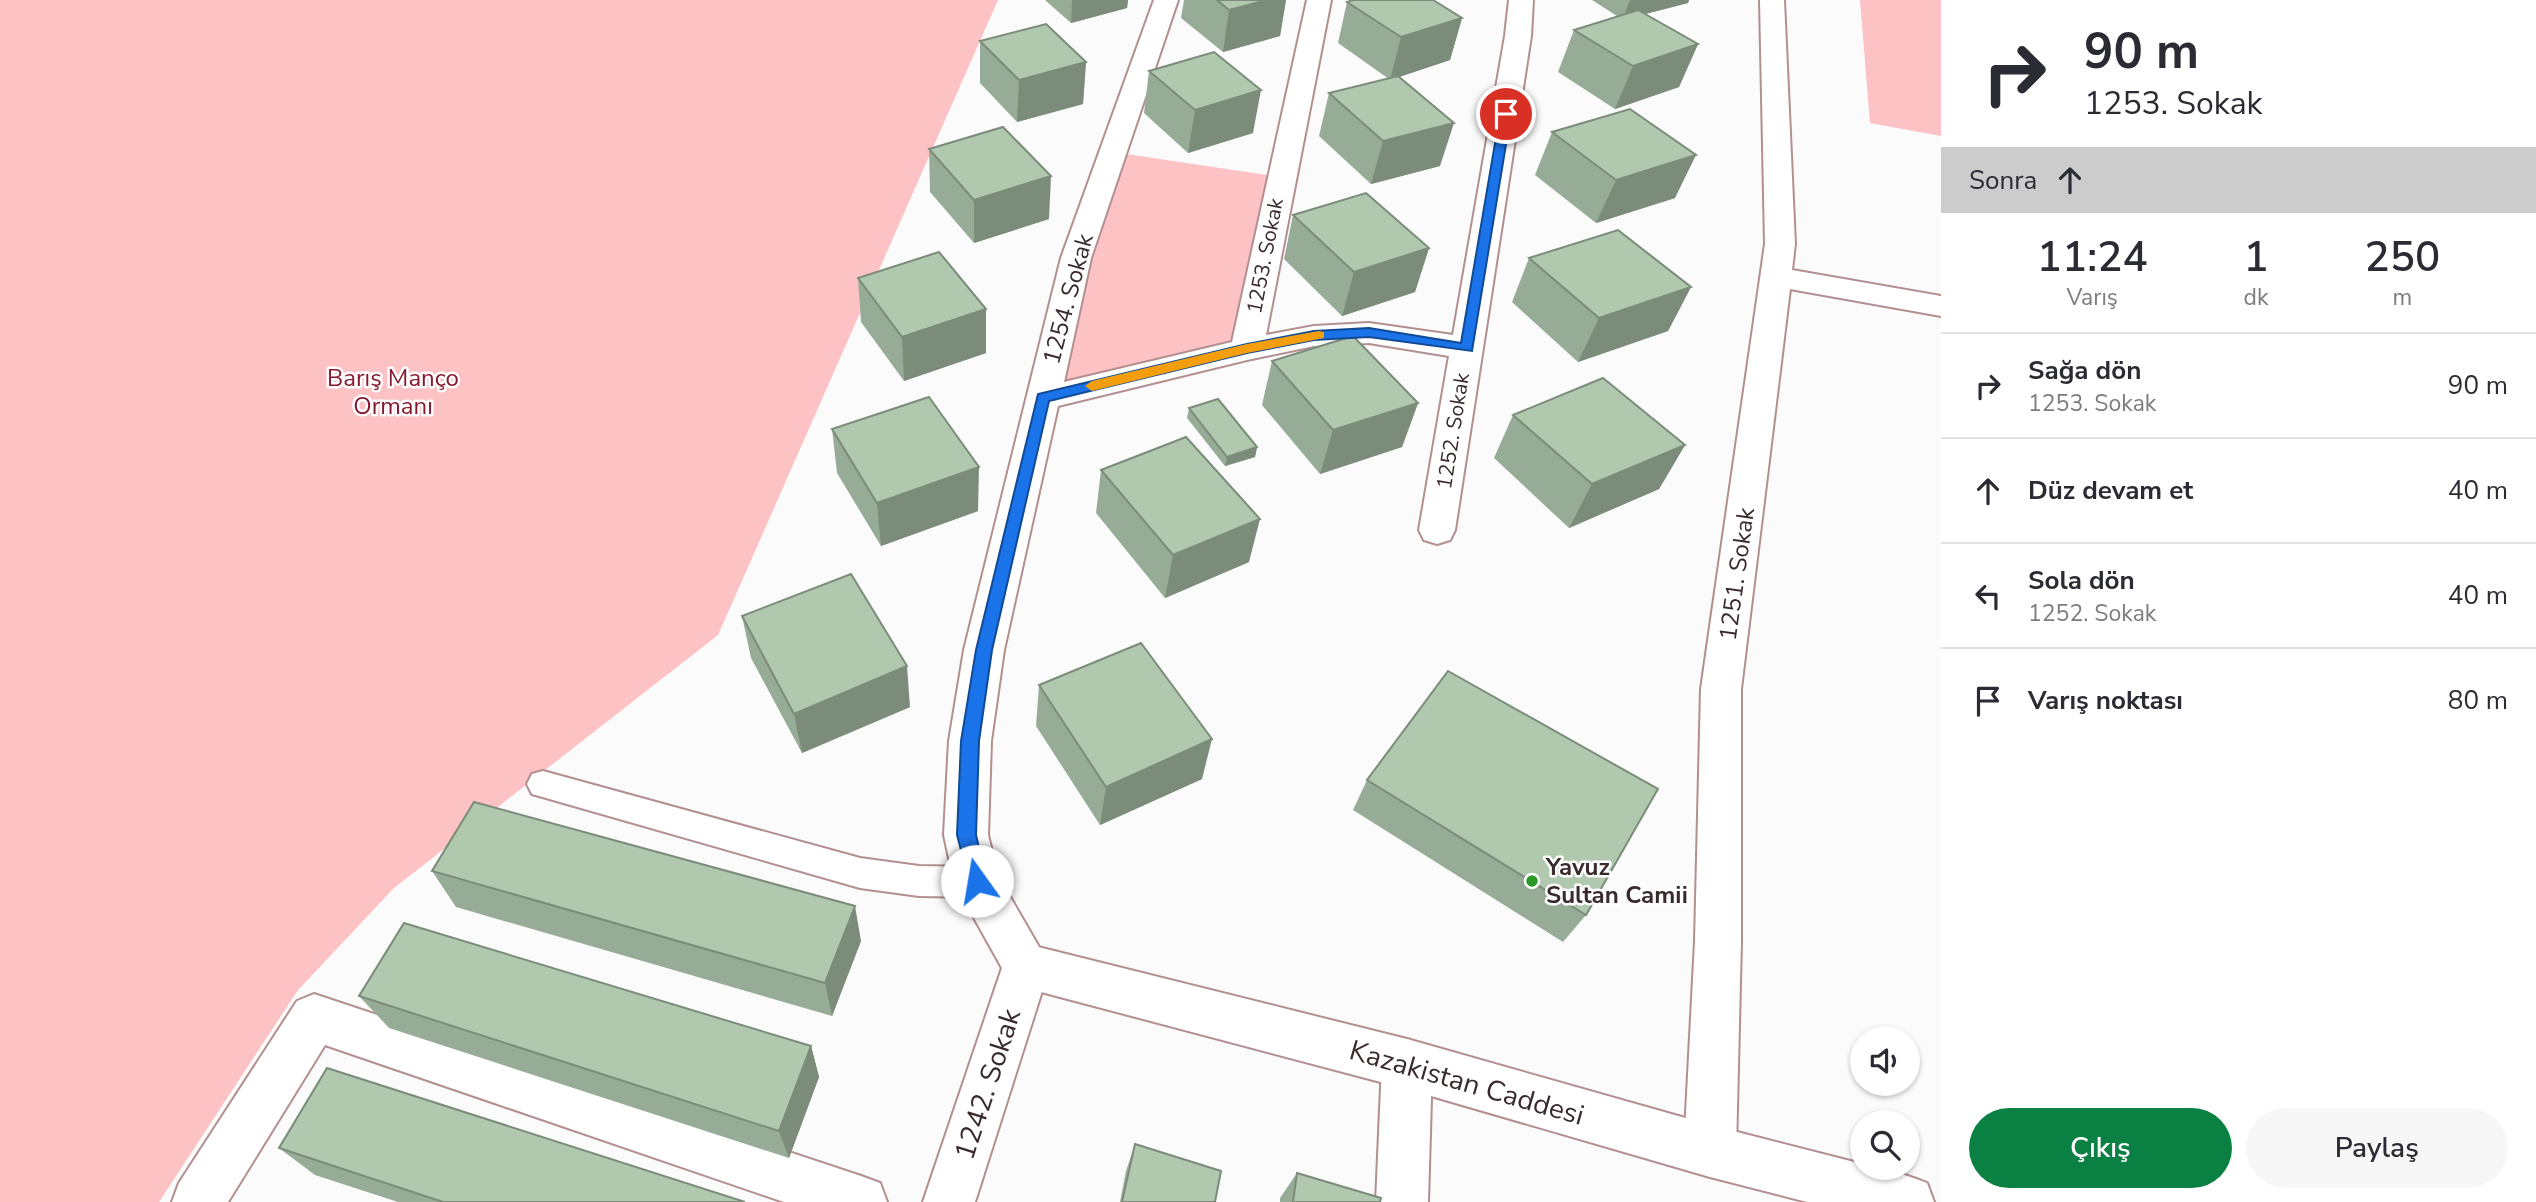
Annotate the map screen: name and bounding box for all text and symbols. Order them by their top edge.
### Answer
text: 90 m [2084,18,2199,85]
icon: right [1969,28,2060,119]
text: 1253. Sokak [2084,82,2263,125]
pin [1476,84,1536,144]
icon: arrive [1487,95,1525,133]
icon: ahead [2051,161,2089,199]
text: Sonra [1969,163,2037,198]
street label: 1253. Sokak [1240,195,1290,316]
street label: 1254. Sokak [1035,229,1101,368]
text: 11:24 [2037,229,2148,286]
text: 1 [2243,229,2269,286]
text: 250 [2365,229,2440,286]
text: Varış [2067,282,2118,313]
text: dk [2244,282,2269,313]
text: m [2392,282,2412,313]
text: Sağa dön [2028,353,2141,388]
park label: Barış Manço Ormanı [327,362,459,422]
icon: right [1969,367,2007,405]
text: 90 m [2448,368,2508,403]
street label: 1252. Sokak [1430,370,1476,491]
text: 1253. Sokak [2028,388,2156,419]
icon: ahead [1969,472,2007,510]
text: Düz devam et [2028,473,2193,508]
text: 40 m [2448,473,2508,508]
street label: 1251. Sokak [1712,504,1762,643]
text: Sola dön [2028,563,2135,598]
icon: left [1969,577,2007,615]
text: 40 m [2448,578,2508,613]
text: 1252. Sokak [2028,598,2156,629]
icon: arrive [1969,682,2007,720]
text: Varış noktası [2028,683,2183,718]
text: 80 m [2448,683,2508,718]
position arrow [940,844,1014,918]
place label: Yavuz Sultan Camii [1545,851,1688,911]
marker: Yavuz Sultan Camii [1524,873,1540,889]
street label: 1242. Sokak [946,1003,1030,1164]
map controls [1850,1026,1920,1180]
button: sound [1850,1026,1920,1096]
street label: Kazakistan Caddesi [1345,1031,1588,1135]
button: Çıkış [1969,1108,2232,1188]
button: Paylaş [2246,1108,2508,1188]
button: search [1850,1110,1920,1180]

